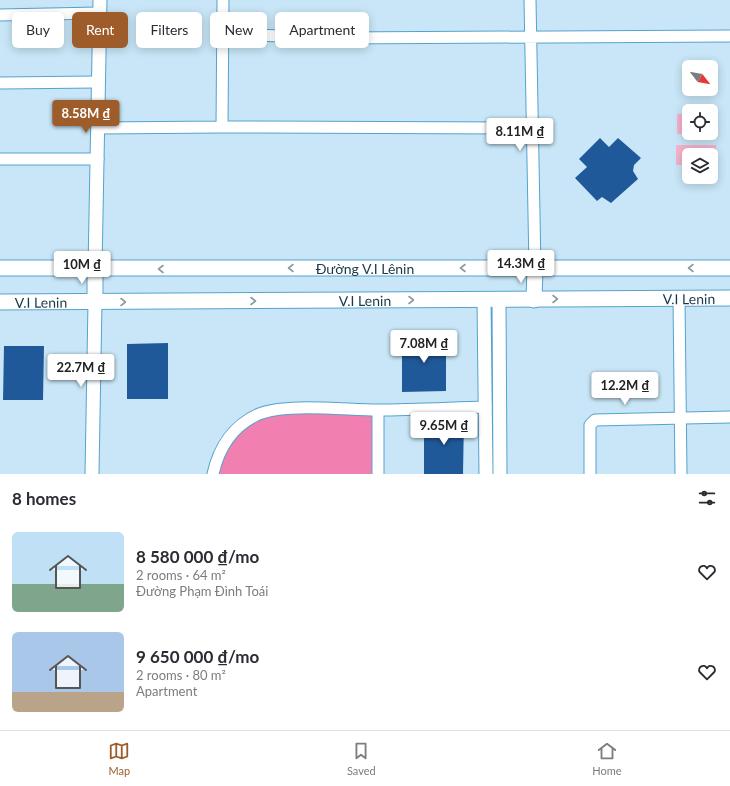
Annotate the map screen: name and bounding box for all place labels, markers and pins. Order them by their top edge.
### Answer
pin: 8.58M ₫ [49,100,123,134]
pin: 8.11M ₫ [483,118,557,152]
pin: 14.3M ₫ [484,250,558,284]
pin: 10M ₫ [54,251,110,285]
pin: 7.08M ₫ [387,330,461,364]
pin: 22.7M ₫ [44,354,118,388]
pin: 12.2M ₫ [588,372,662,406]
pin: 9.65M ₫ [407,412,481,446]

